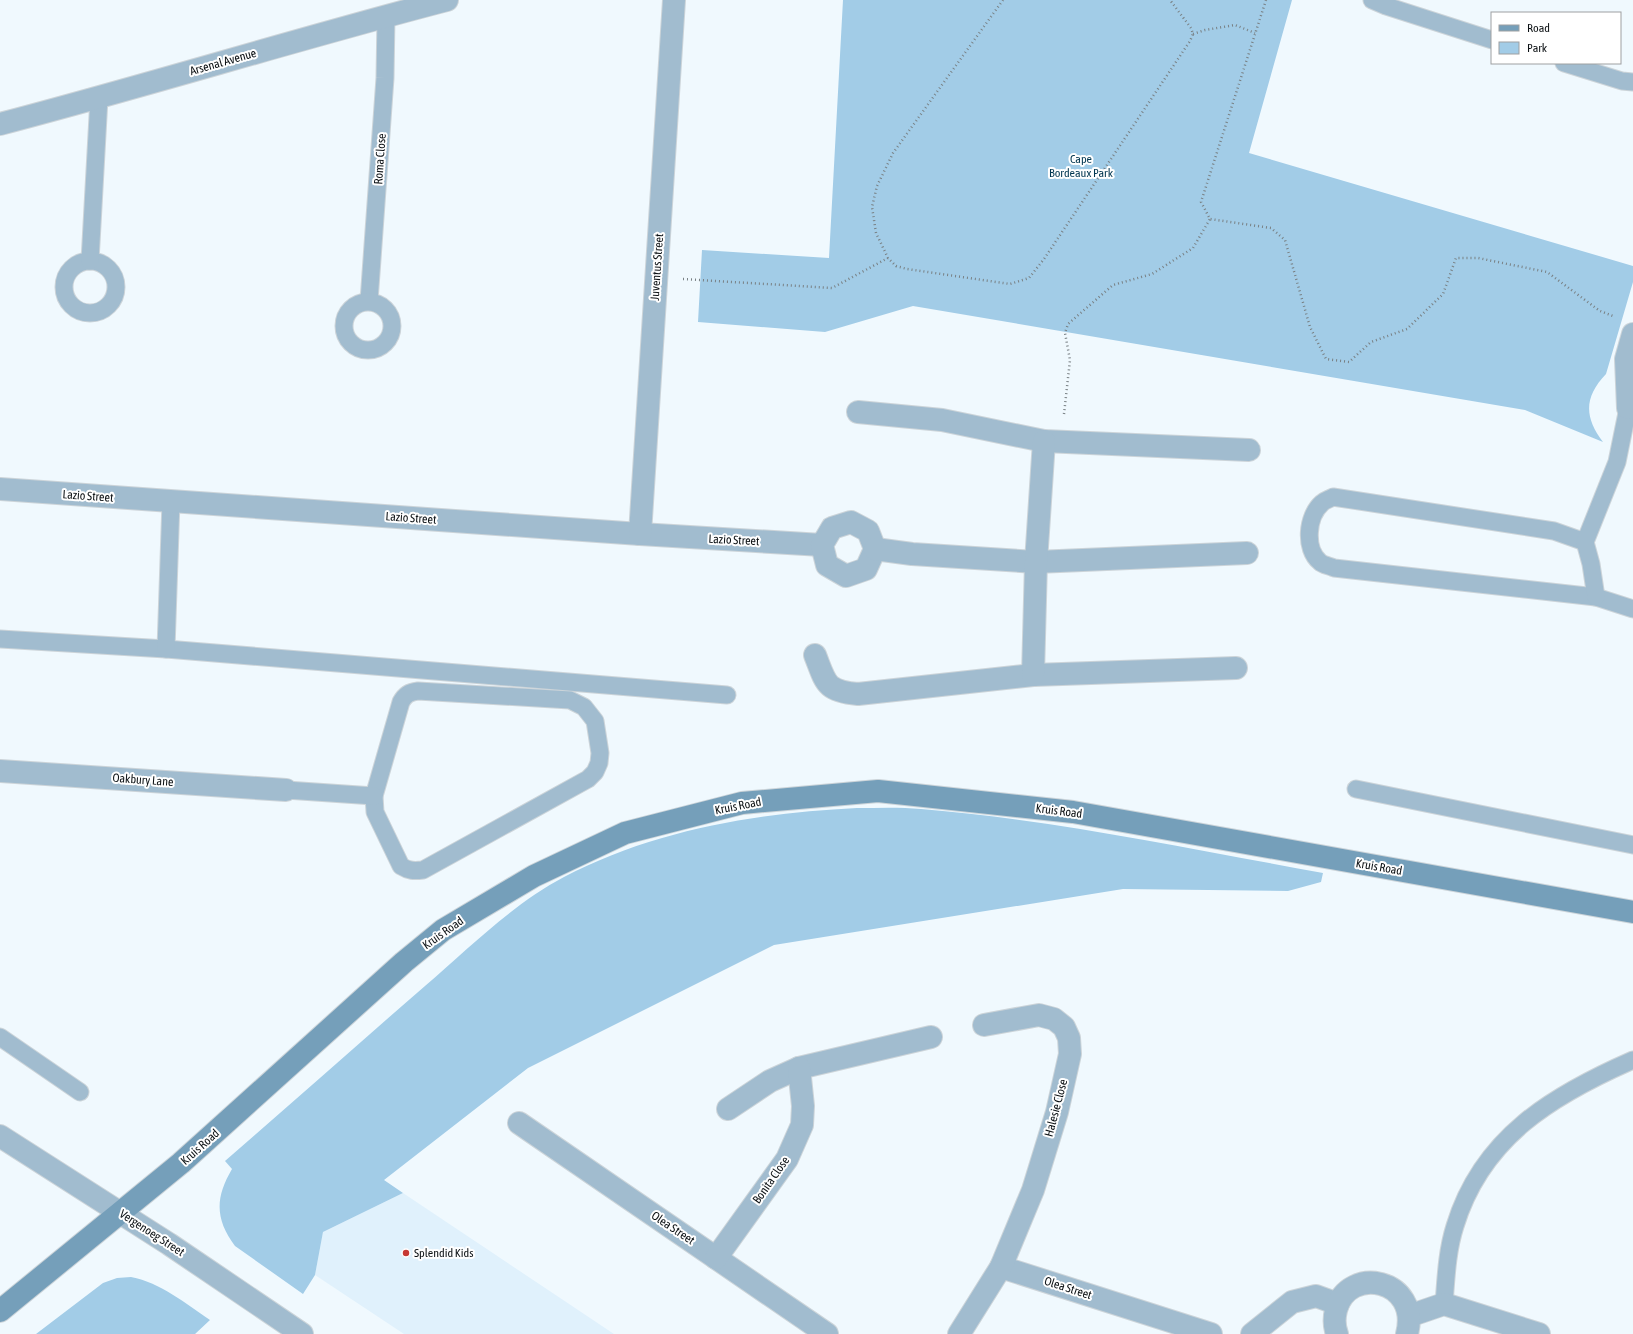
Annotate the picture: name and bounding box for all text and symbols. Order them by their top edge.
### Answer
legend [1491,12,1621,64]
text: Road [1527,21,1550,35]
text: Park [1527,41,1548,55]
street label: Arsenal Avenue [188,46,258,78]
street label: Roma Close [371,133,389,185]
park label: Cape Bordeaux Park [1049,152,1114,180]
street label: Juventus Street [648,232,666,301]
street label: Lazio Street [62,487,114,505]
street label: Lazio Street [385,509,437,527]
street label: Lazio Street [708,532,760,548]
street label: Oakbury Lane [112,771,174,789]
street label: Kruis Road [714,795,762,817]
street label: Kruis Road [1035,801,1083,821]
street label: Kruis Road [1355,856,1403,878]
street label: Kruis Road [420,914,466,952]
street label: Halesie Close [1042,1078,1070,1138]
street label: Kruis Road [178,1126,222,1168]
street label: Bonita Close [750,1154,792,1206]
street label: Vergenoeg Street [117,1207,188,1259]
street label: Olea Street [649,1208,698,1248]
place label: Splendid Kids [414,1246,473,1260]
marker: Splendid Kids [401,1248,411,1258]
street label: Olea Street [1042,1274,1094,1302]

